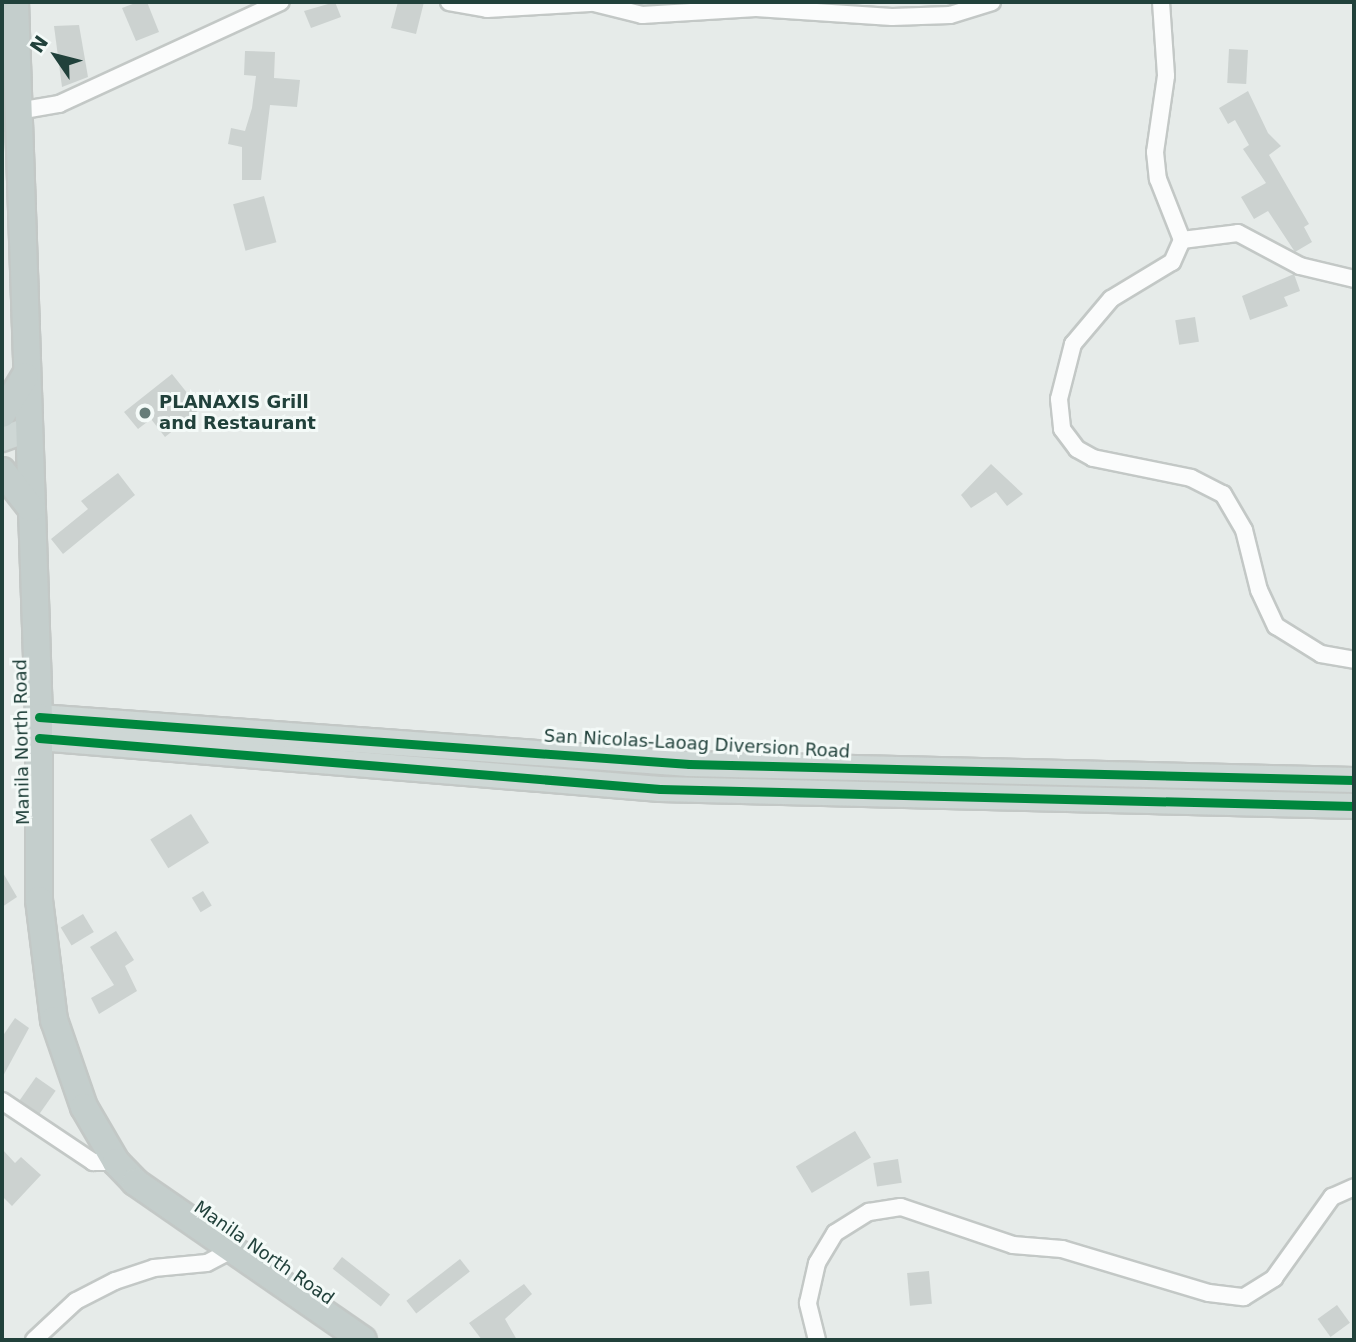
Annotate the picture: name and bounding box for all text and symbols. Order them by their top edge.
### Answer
north arrow [21,21,91,91]
text: N [25,31,52,57]
place label: PLANAXIS Grill and Restaurant [159,392,316,434]
marker: PLANAXIS Grill and Restaurant [137,405,153,421]
street label: Manila North Road [10,659,34,825]
street label: San Nicolas-Laoag Diversion Road [543,725,851,763]
street label: Manila North Road [190,1197,338,1309]

